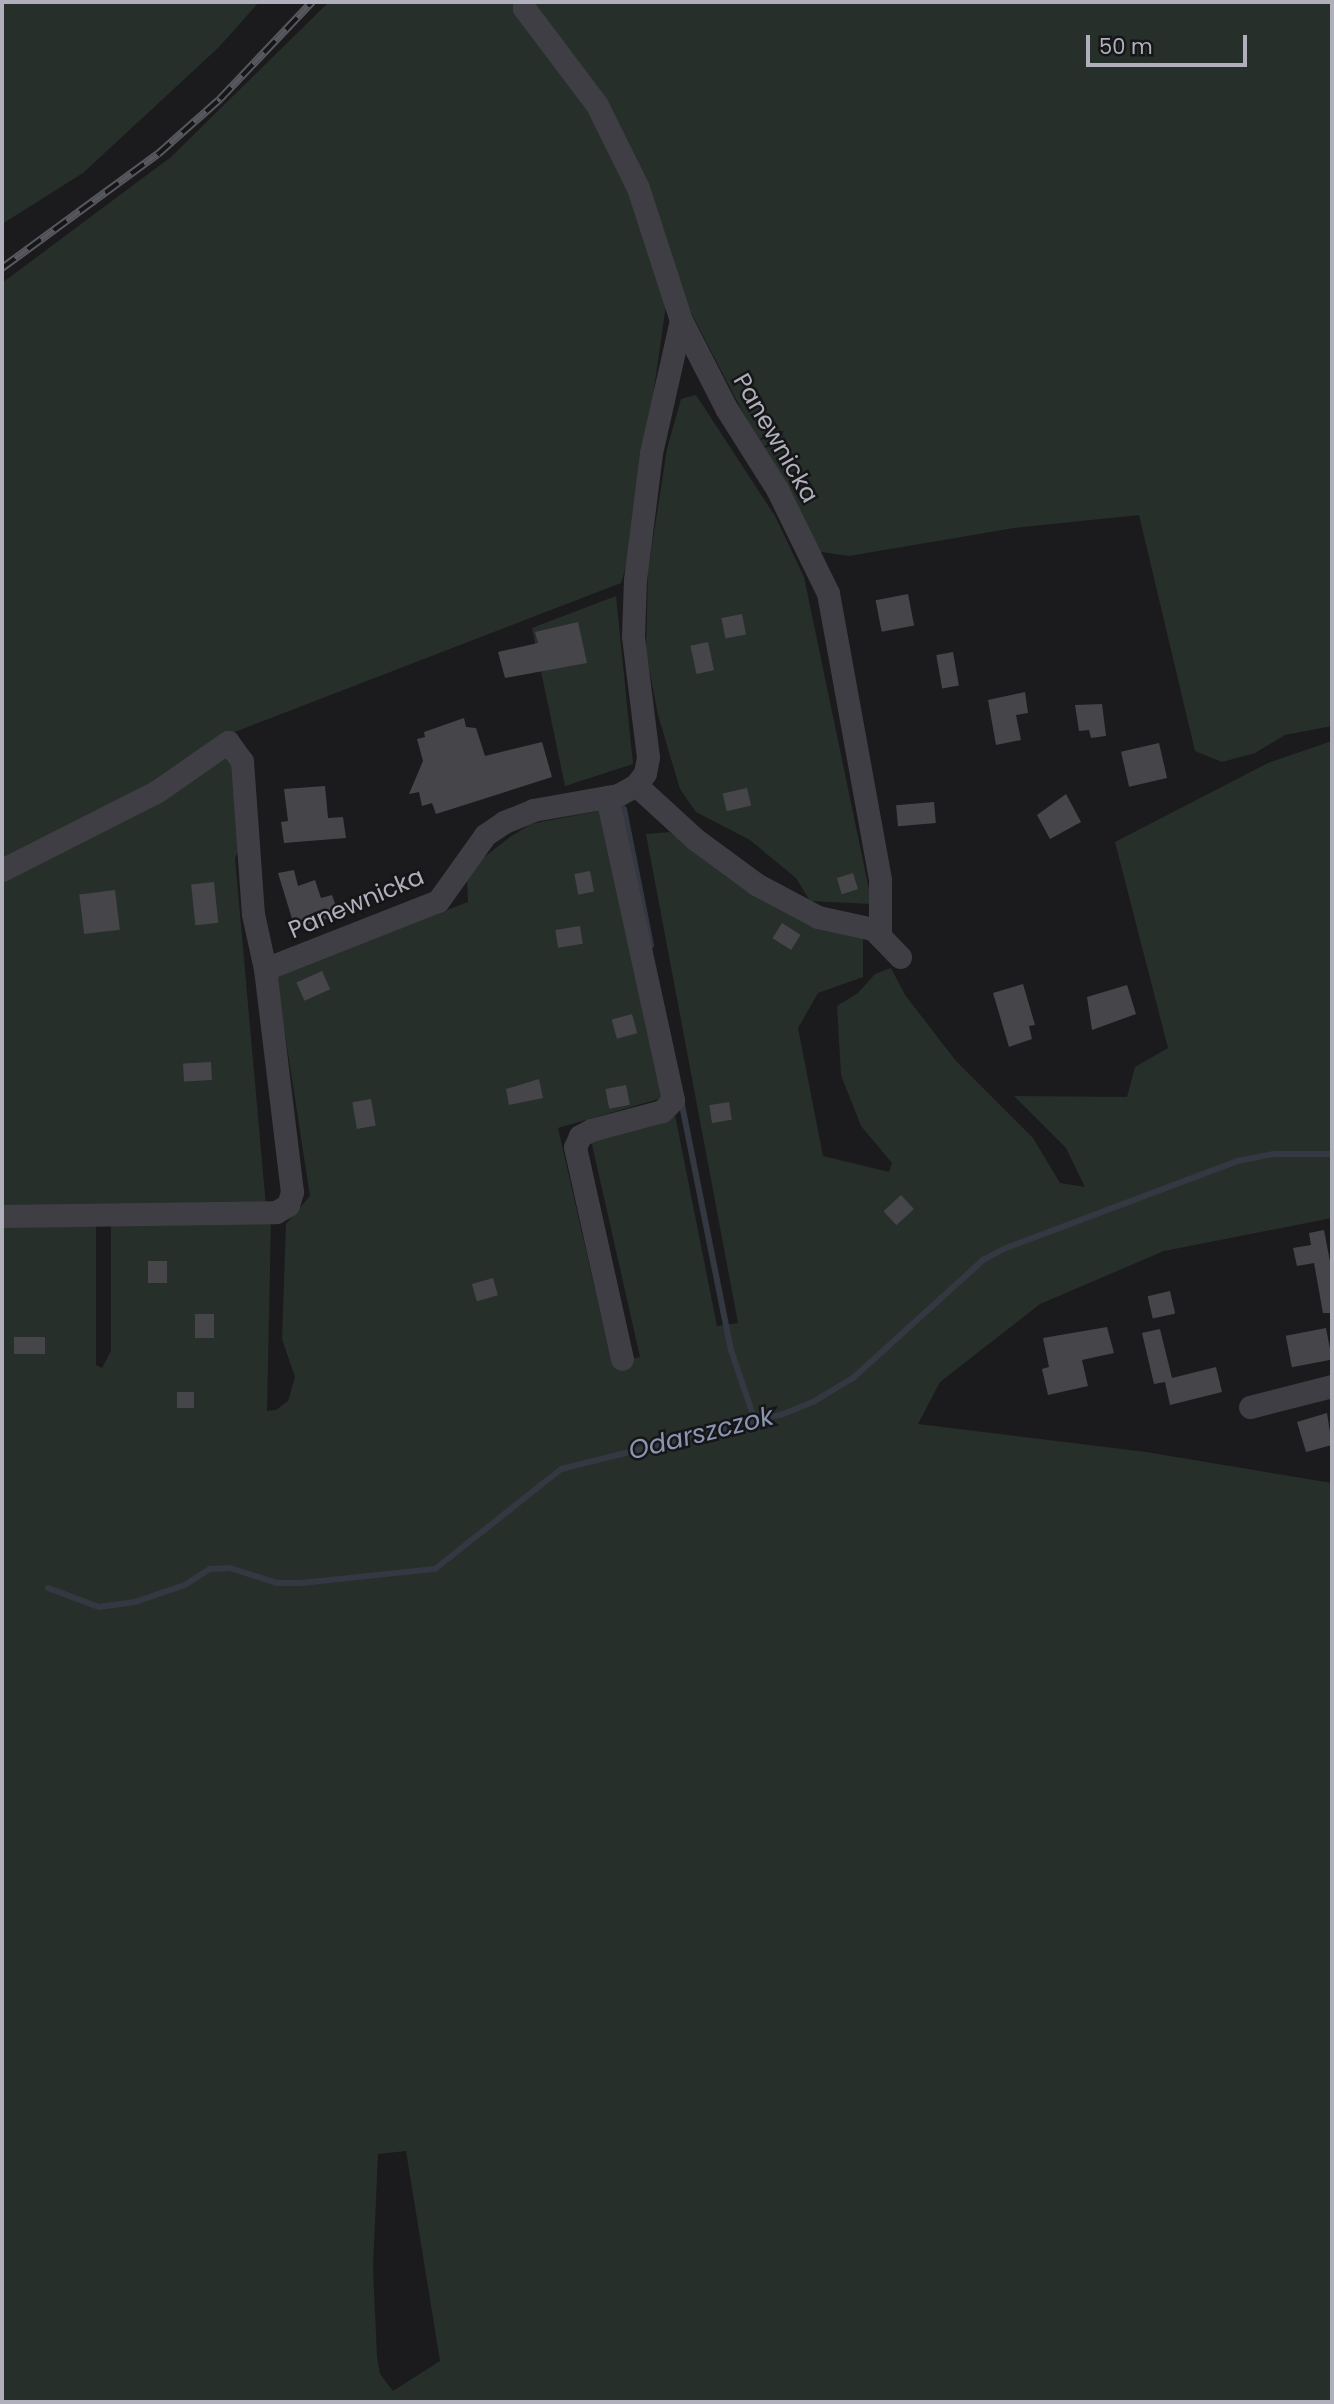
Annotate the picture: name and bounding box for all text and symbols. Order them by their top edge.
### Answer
scale bar [1089,21,1250,65]
text: 50 m [1099,32,1153,61]
street label: Panewnicka [727,368,825,508]
street label: Panewnicka [284,862,428,944]
water label: Odarszczok [625,1401,777,1467]

